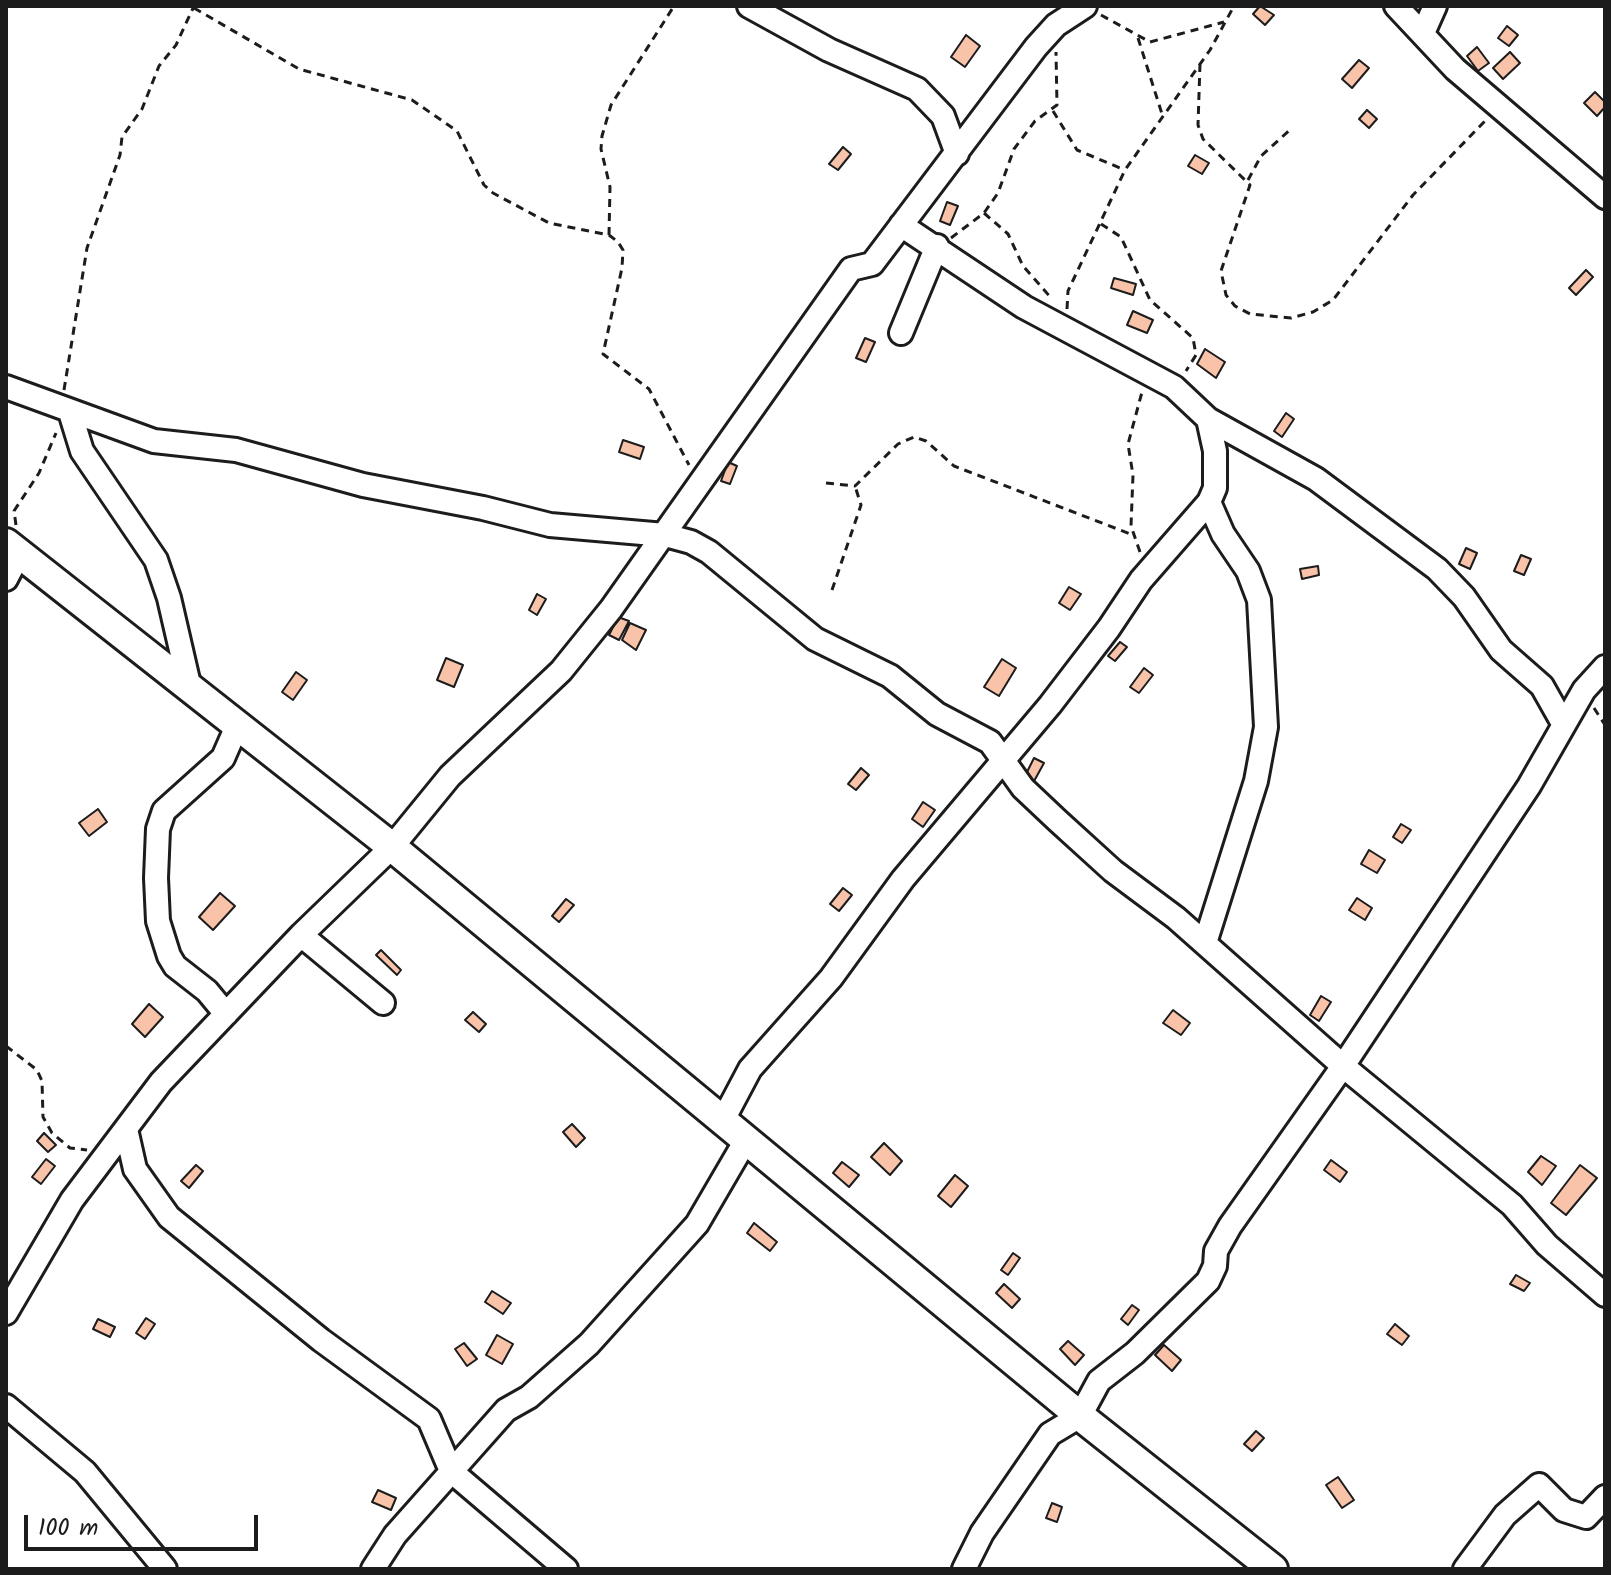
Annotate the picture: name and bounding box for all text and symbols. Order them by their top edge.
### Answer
scale bar [28,1499,262,1549]
text: 100 m [38,1509,98,1548]

